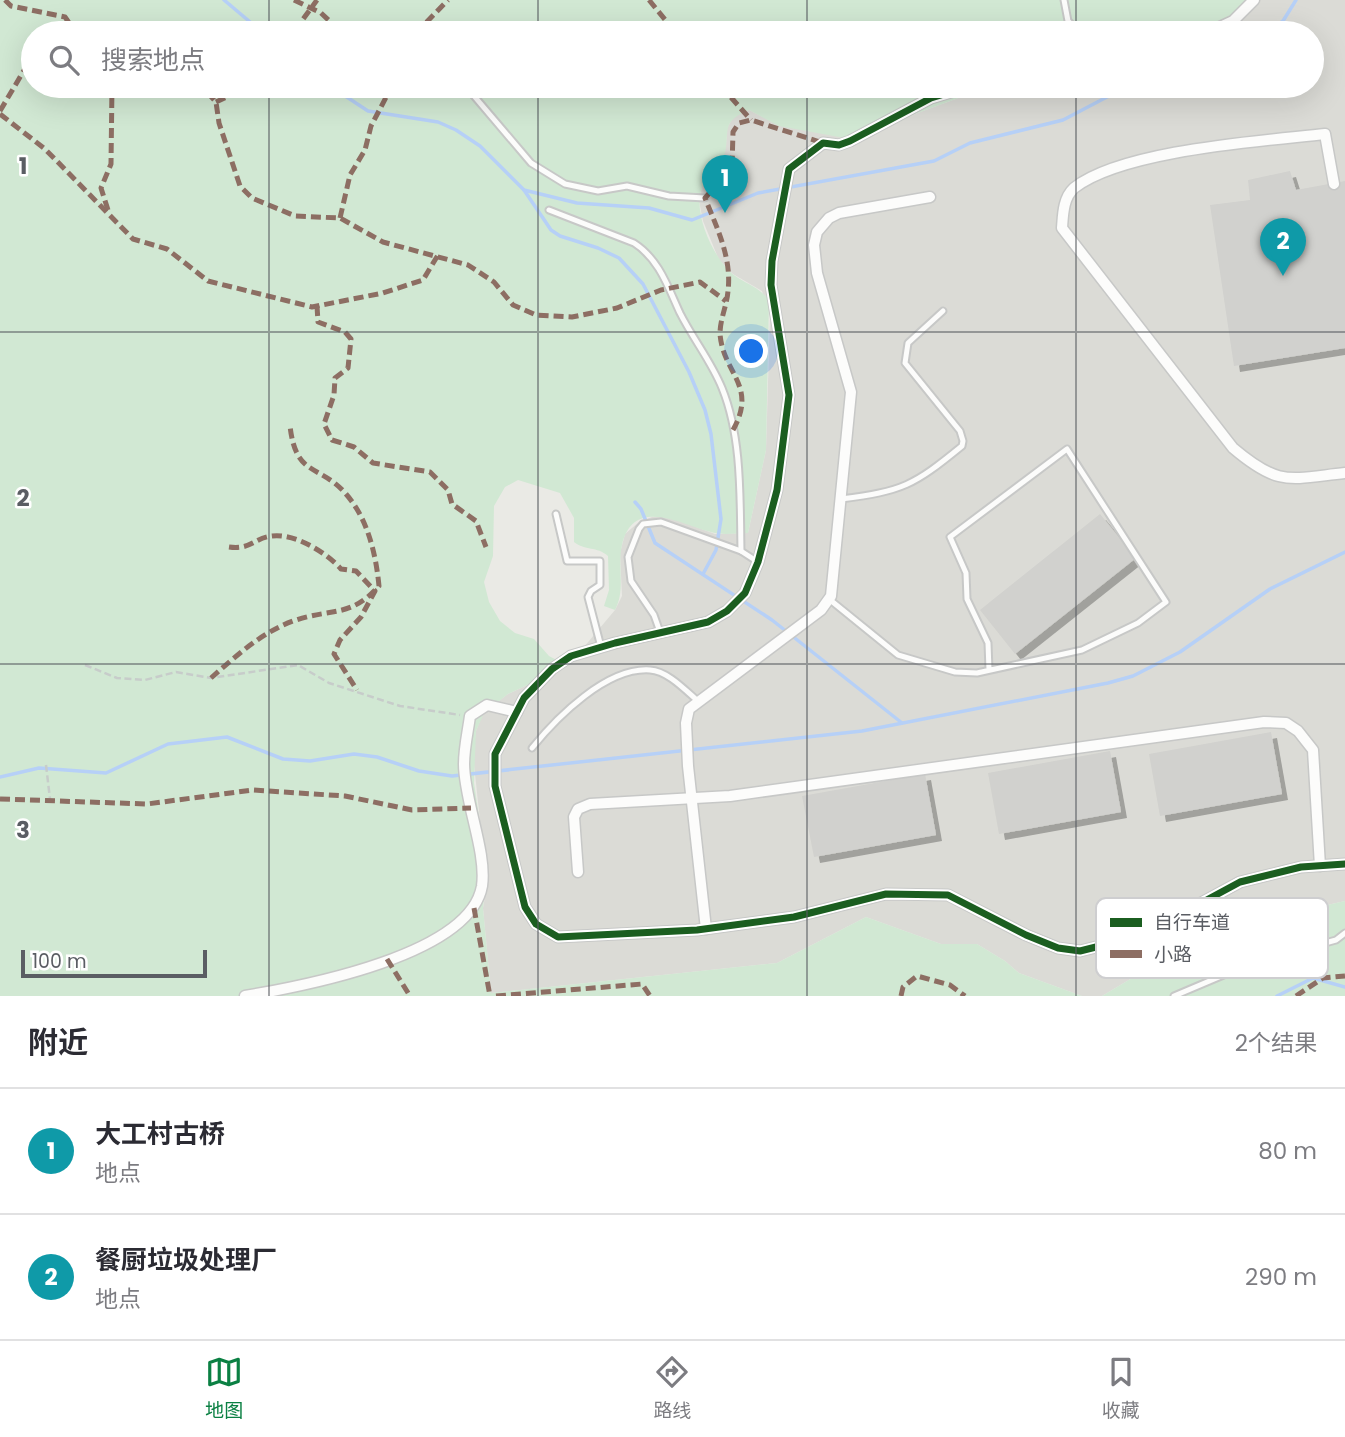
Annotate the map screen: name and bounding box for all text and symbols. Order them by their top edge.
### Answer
search box [21,21,1324,98]
icon: search [45,41,83,79]
text: 搜索地点 [101,42,205,78]
text: 1 [19,150,27,182]
pin: 1 [702,155,748,213]
pin: 2 [1260,218,1306,276]
your location [734,334,768,368]
text: 2 [16,482,30,514]
text: 3 [16,814,30,846]
legend [1096,898,1328,978]
text: 自行车道 [1154,909,1230,936]
text: 小路 [1154,941,1192,968]
scale bar [21,947,206,979]
text: 100 m [32,948,87,975]
text: 附近 [28,1021,88,1064]
text: 2个结果 [1235,1027,1317,1059]
text: 大工村古桥 [95,1116,225,1152]
text: 1 [47,1135,55,1167]
text: 80 m [1258,1135,1317,1167]
text: 地点 [95,1157,141,1189]
text: 餐厨垃圾处理厂 [95,1242,277,1278]
text: 2 [44,1261,58,1293]
text: 290 m [1245,1261,1317,1293]
text: 地点 [95,1283,141,1315]
tab: 地图 [205,1353,243,1425]
tab: 路线 [653,1353,692,1425]
tab: 收藏 [1102,1353,1140,1425]

